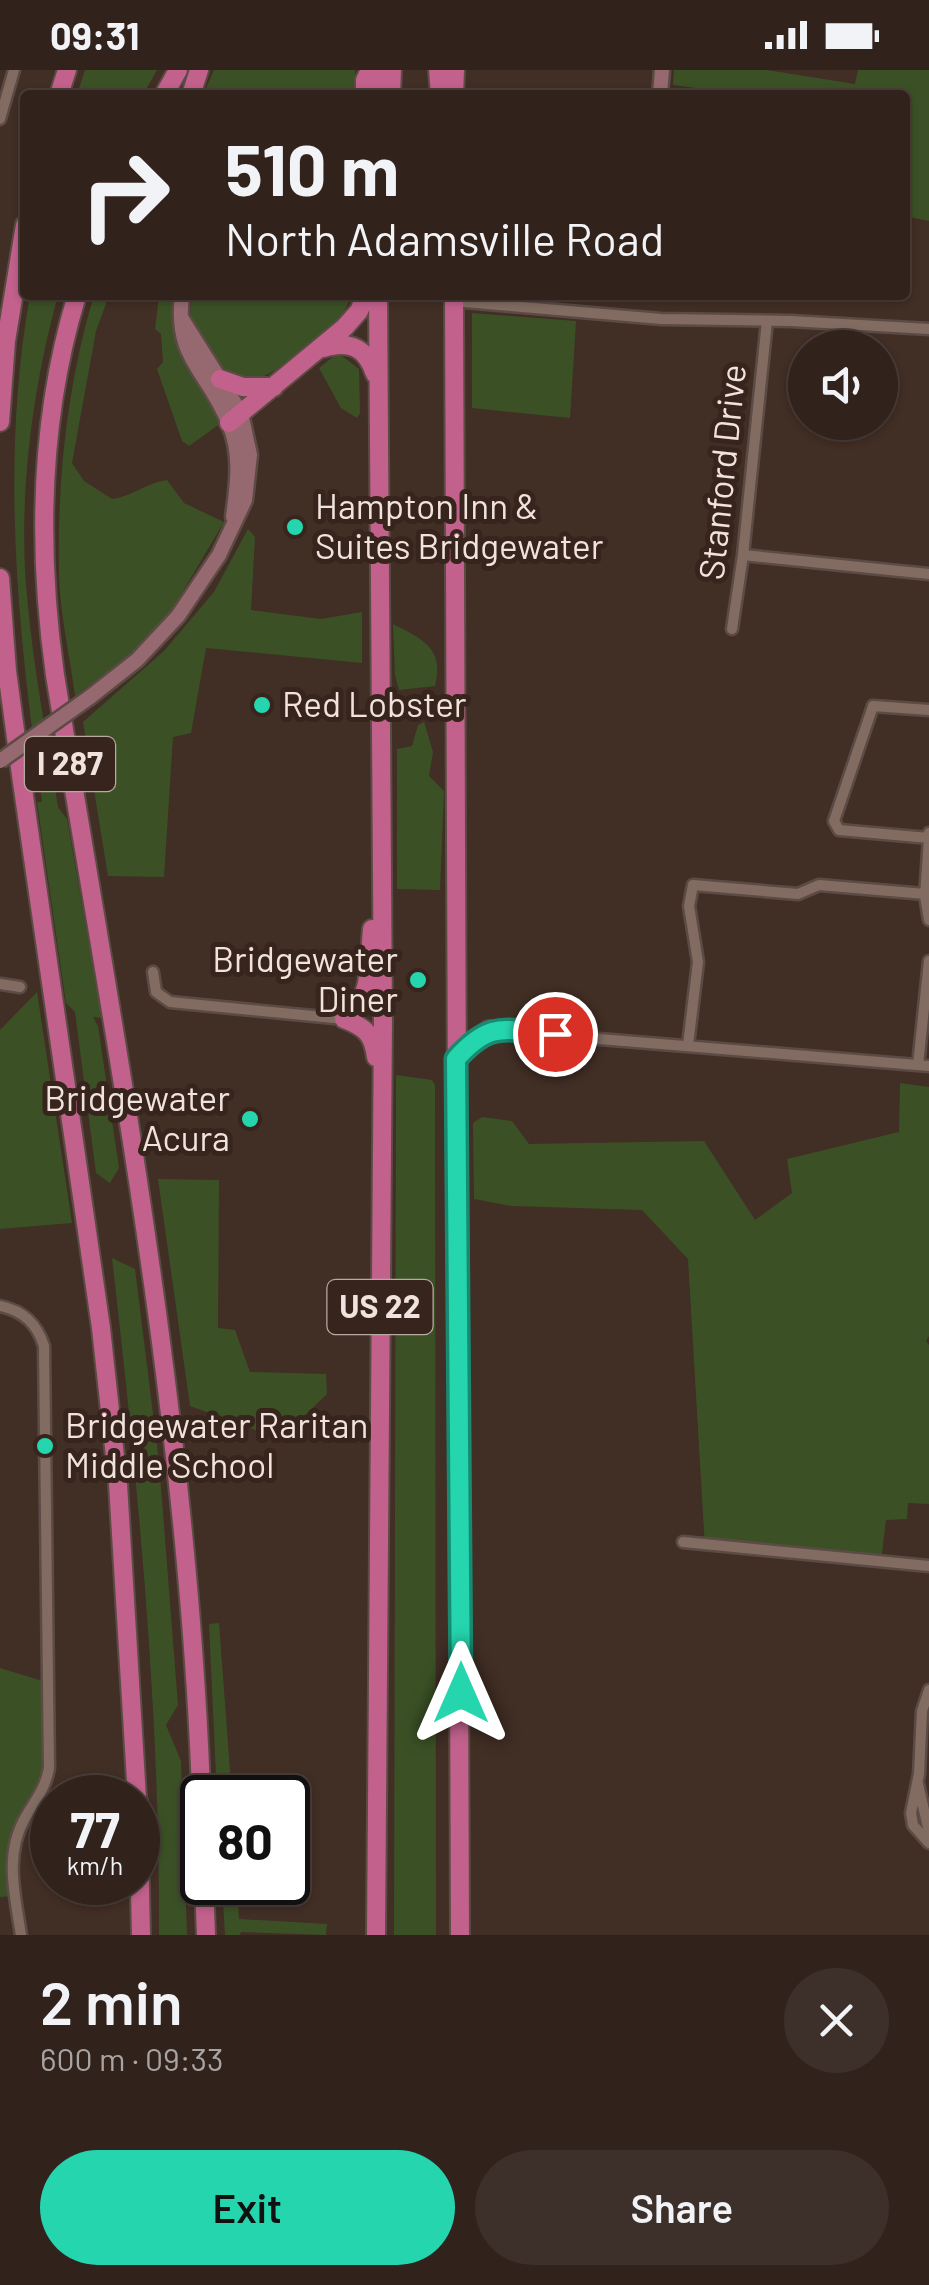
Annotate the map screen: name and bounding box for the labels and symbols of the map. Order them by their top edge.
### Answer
street label: Stanford Drive [689,362,753,582]
place label: Hampton Inn & Suites Bridgewater [315,484,604,566]
marker: Hampton Inn & Suites Bridgewater [284,516,306,538]
place label: Red Lobster [282,682,467,724]
marker: Red Lobster [251,694,273,716]
road number: I 287 [25,737,115,791]
place label: Bridgewater Diner [212,937,398,1019]
marker: Bridgewater Diner [407,969,429,991]
pin [513,992,598,1077]
place label: Bridgewater Acura [44,1076,230,1158]
marker: Bridgewater Acura [239,1108,261,1130]
road number: US 22 [328,1280,432,1334]
place label: Bridgewater Raritan Middle School [65,1403,368,1485]
marker: Bridgewater Raritan Middle School [34,1435,56,1457]
position arrow [409,1641,513,1745]
speed limit sign: 80 [180,1775,310,1905]

